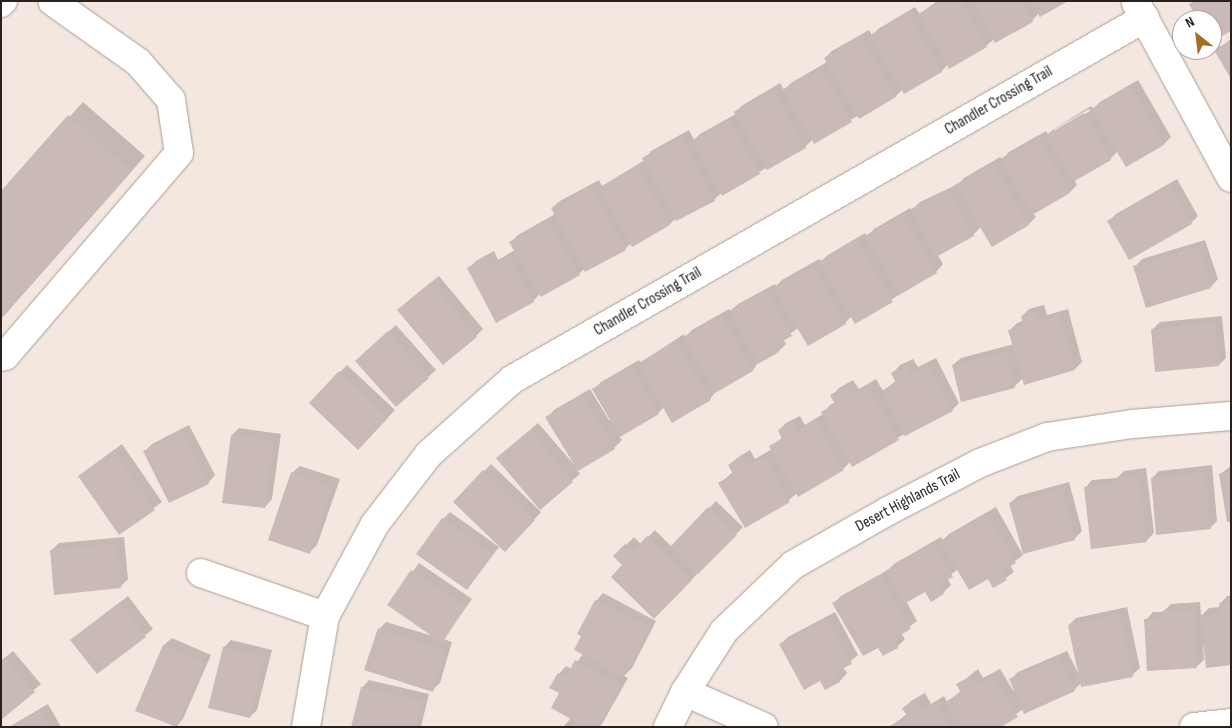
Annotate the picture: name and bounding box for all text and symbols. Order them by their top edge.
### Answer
north arrow [1172,10,1222,60]
text: N [1183,13,1197,32]
street label: Chandler Crossing Trail [942,62,1056,140]
street label: Chandler Crossing Trail [591,263,705,341]
street label: Desert Highlands Trail [852,465,964,537]

